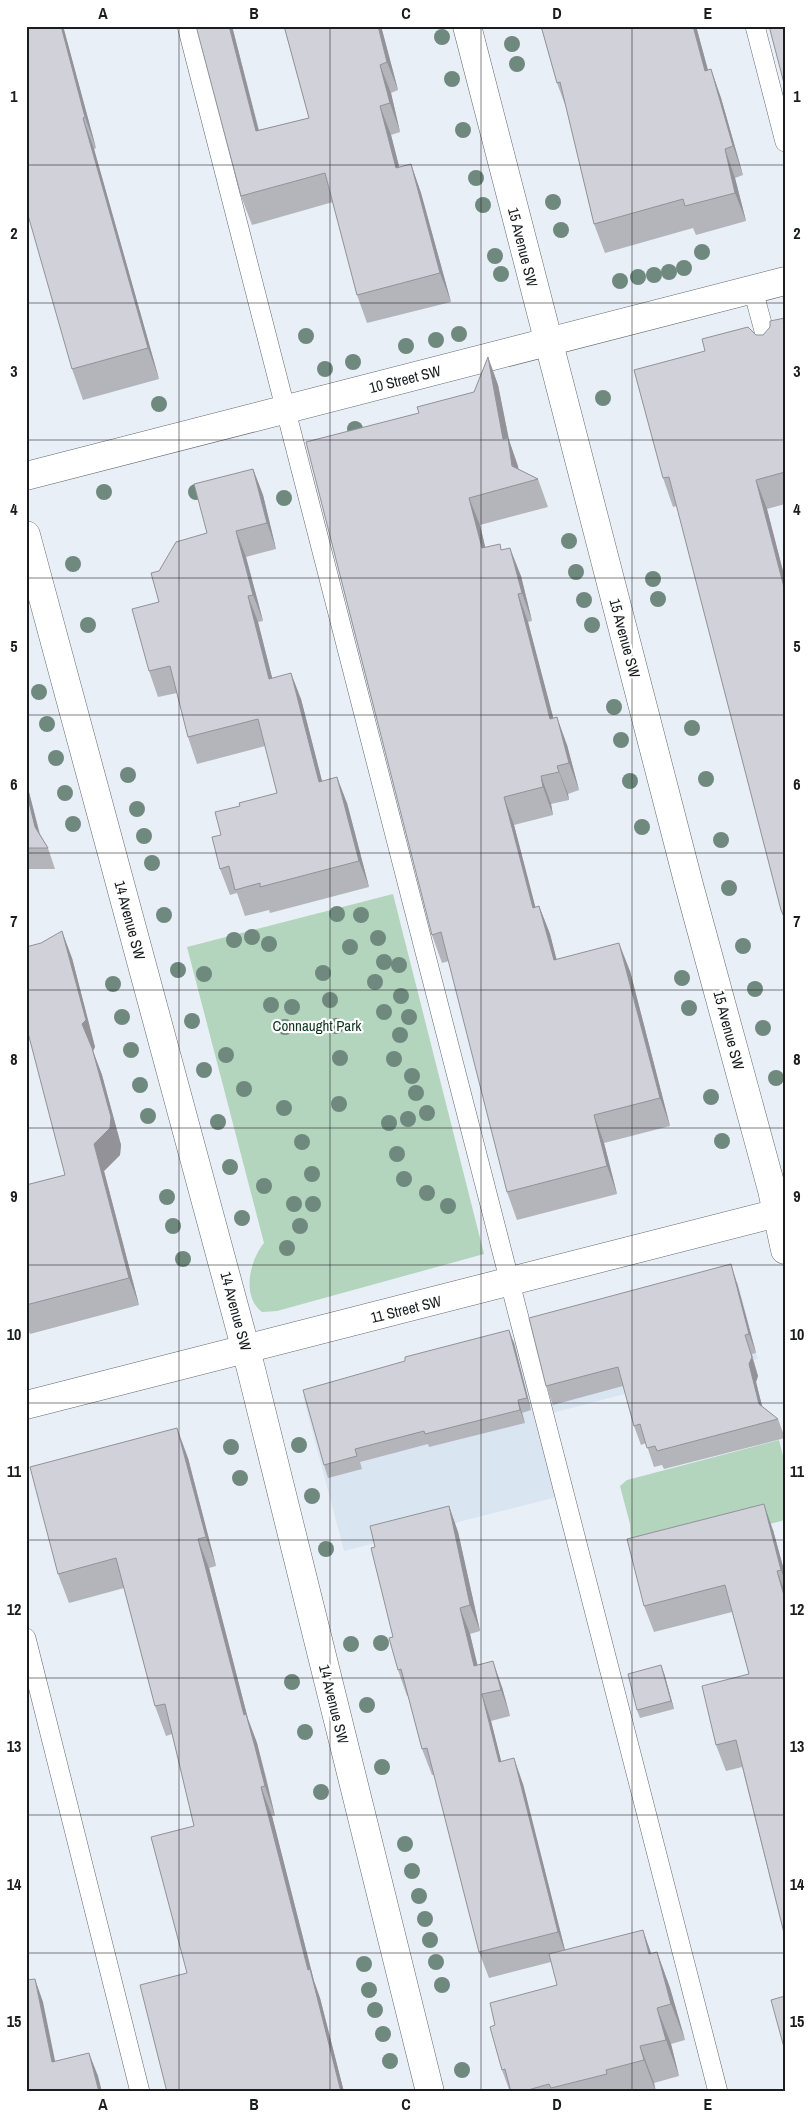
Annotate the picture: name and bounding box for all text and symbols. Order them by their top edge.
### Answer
text: A [98,2,108,24]
text: B [249,2,259,24]
text: C [401,2,411,24]
text: D [552,2,562,24]
text: E [704,2,713,24]
text: 1 [10,85,18,107]
text: 1 [793,85,801,107]
street label: 15 Avenue SW [503,205,543,289]
text: 2 [10,222,18,244]
text: 2 [793,222,801,244]
text: 3 [10,360,18,382]
street label: 10 Street SW [367,360,443,398]
text: 3 [793,360,801,382]
text: 4 [10,498,18,520]
text: 4 [793,498,801,520]
street label: 15 Avenue SW [604,596,646,680]
text: 5 [10,635,18,657]
text: 5 [793,635,801,657]
text: 6 [10,773,18,795]
text: 6 [793,773,801,795]
street label: 14 Avenue SW [109,878,151,962]
text: 7 [10,910,18,932]
text: 7 [793,910,801,932]
street label: 15 Avenue SW [708,988,750,1072]
park label: Connaught Park [273,1015,362,1036]
text: 8 [10,1048,18,1070]
text: 8 [793,1048,801,1070]
text: 9 [10,1185,18,1207]
text: 9 [793,1185,801,1207]
street label: 14 Avenue SW [215,1269,257,1353]
street label: 11 Street SW [368,1290,444,1328]
text: 10 [7,1323,21,1345]
text: 10 [790,1323,804,1345]
text: 11 [7,1460,22,1482]
text: 11 [790,1460,805,1482]
text: 12 [7,1598,21,1620]
text: 12 [790,1598,804,1620]
street label: 14 Avenue SW [314,1662,354,1746]
text: 13 [7,1735,21,1757]
text: 13 [790,1735,804,1757]
text: 14 [7,1873,22,1895]
text: 14 [790,1873,805,1895]
text: 15 [7,2010,21,2032]
text: 15 [790,2010,804,2032]
text: A [98,2093,108,2115]
text: B [249,2093,259,2115]
text: C [401,2093,411,2115]
text: D [552,2093,562,2115]
text: E [704,2093,713,2115]

